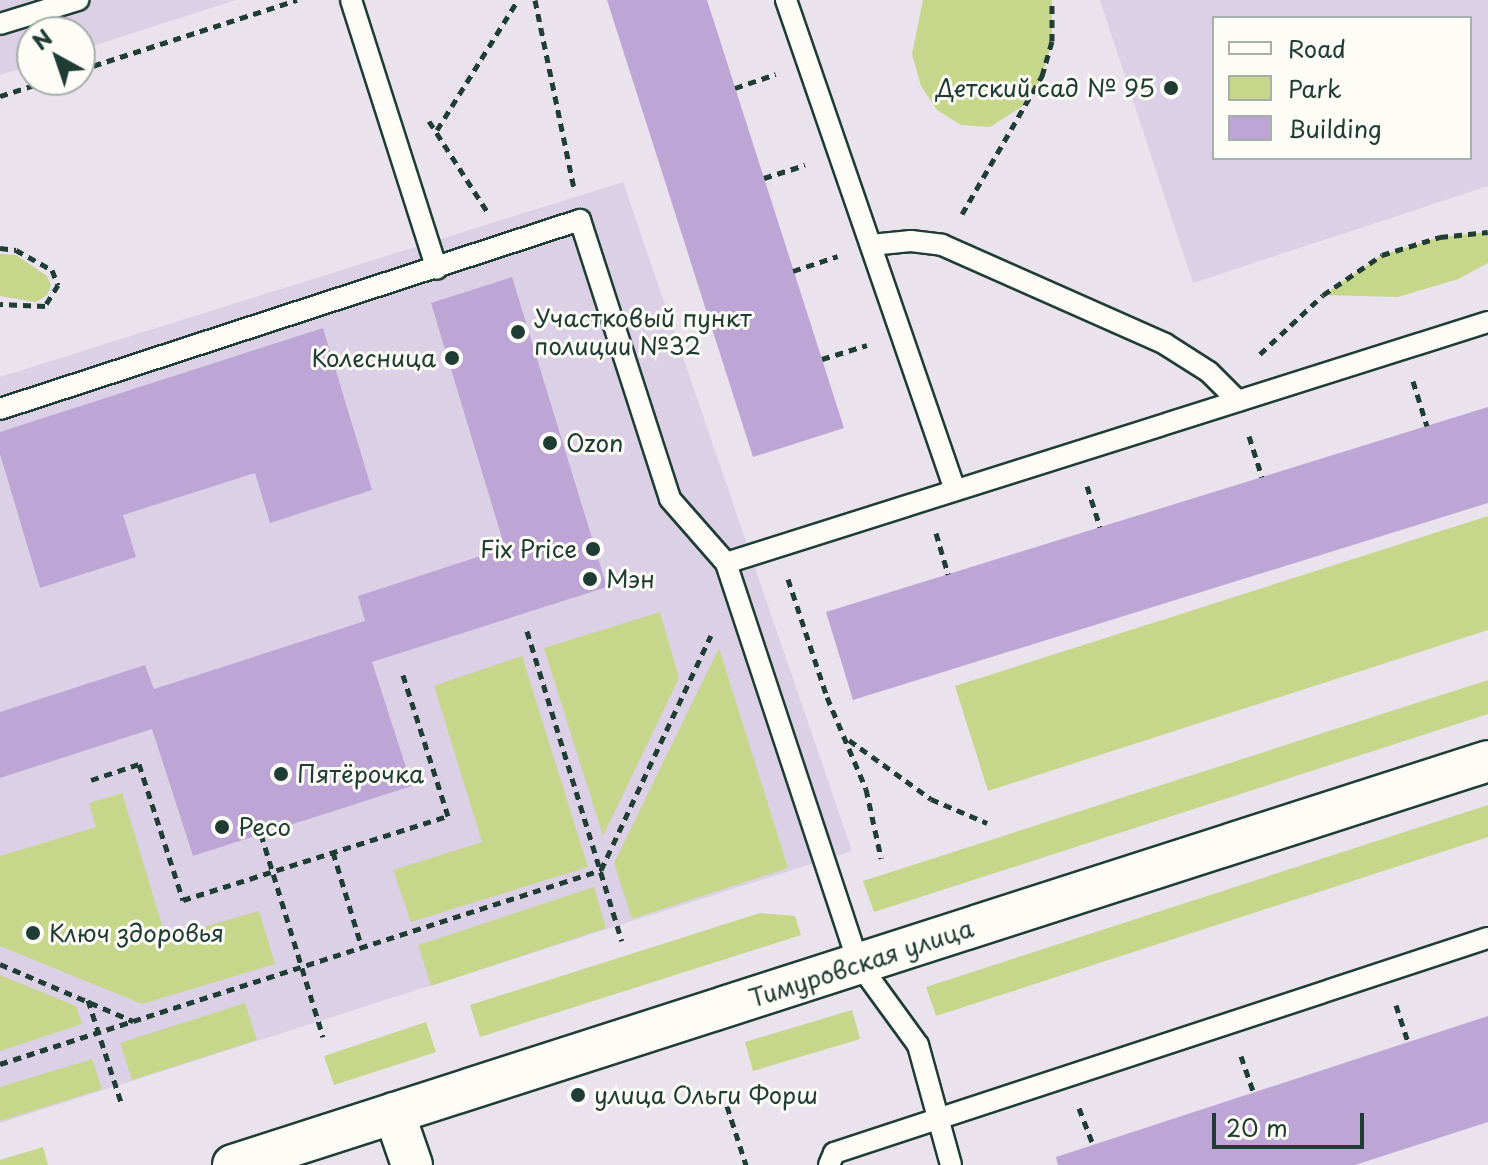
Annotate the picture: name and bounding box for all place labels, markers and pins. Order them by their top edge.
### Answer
place label: Детский сад № 95 [935,74,1155,102]
marker: Детский сад № 95 [1162,79,1180,97]
place label: Участковый пункт полиции №32 [534,304,751,360]
marker: Участковый пункт полиции №32 [509,323,527,341]
place label: Колесница [312,344,436,372]
marker: Колесница [443,349,461,367]
place label: Ozon [566,429,623,457]
marker: Ozon [541,434,559,452]
place label: Fix Price [480,535,577,563]
marker: Fix Price [584,540,602,558]
place label: Мэн [606,565,655,593]
marker: Мэн [581,570,599,588]
place label: Пятёрочка [297,760,424,788]
marker: Пятёрочка [272,765,290,783]
place label: Ресо [238,813,291,841]
marker: Ресо [213,818,231,836]
place label: Ключ здоровья [49,919,225,947]
marker: Ключ здоровья [24,924,42,942]
place label: улица Ольги Форш [594,1081,819,1109]
marker: улица Ольги Форш [569,1086,587,1104]

